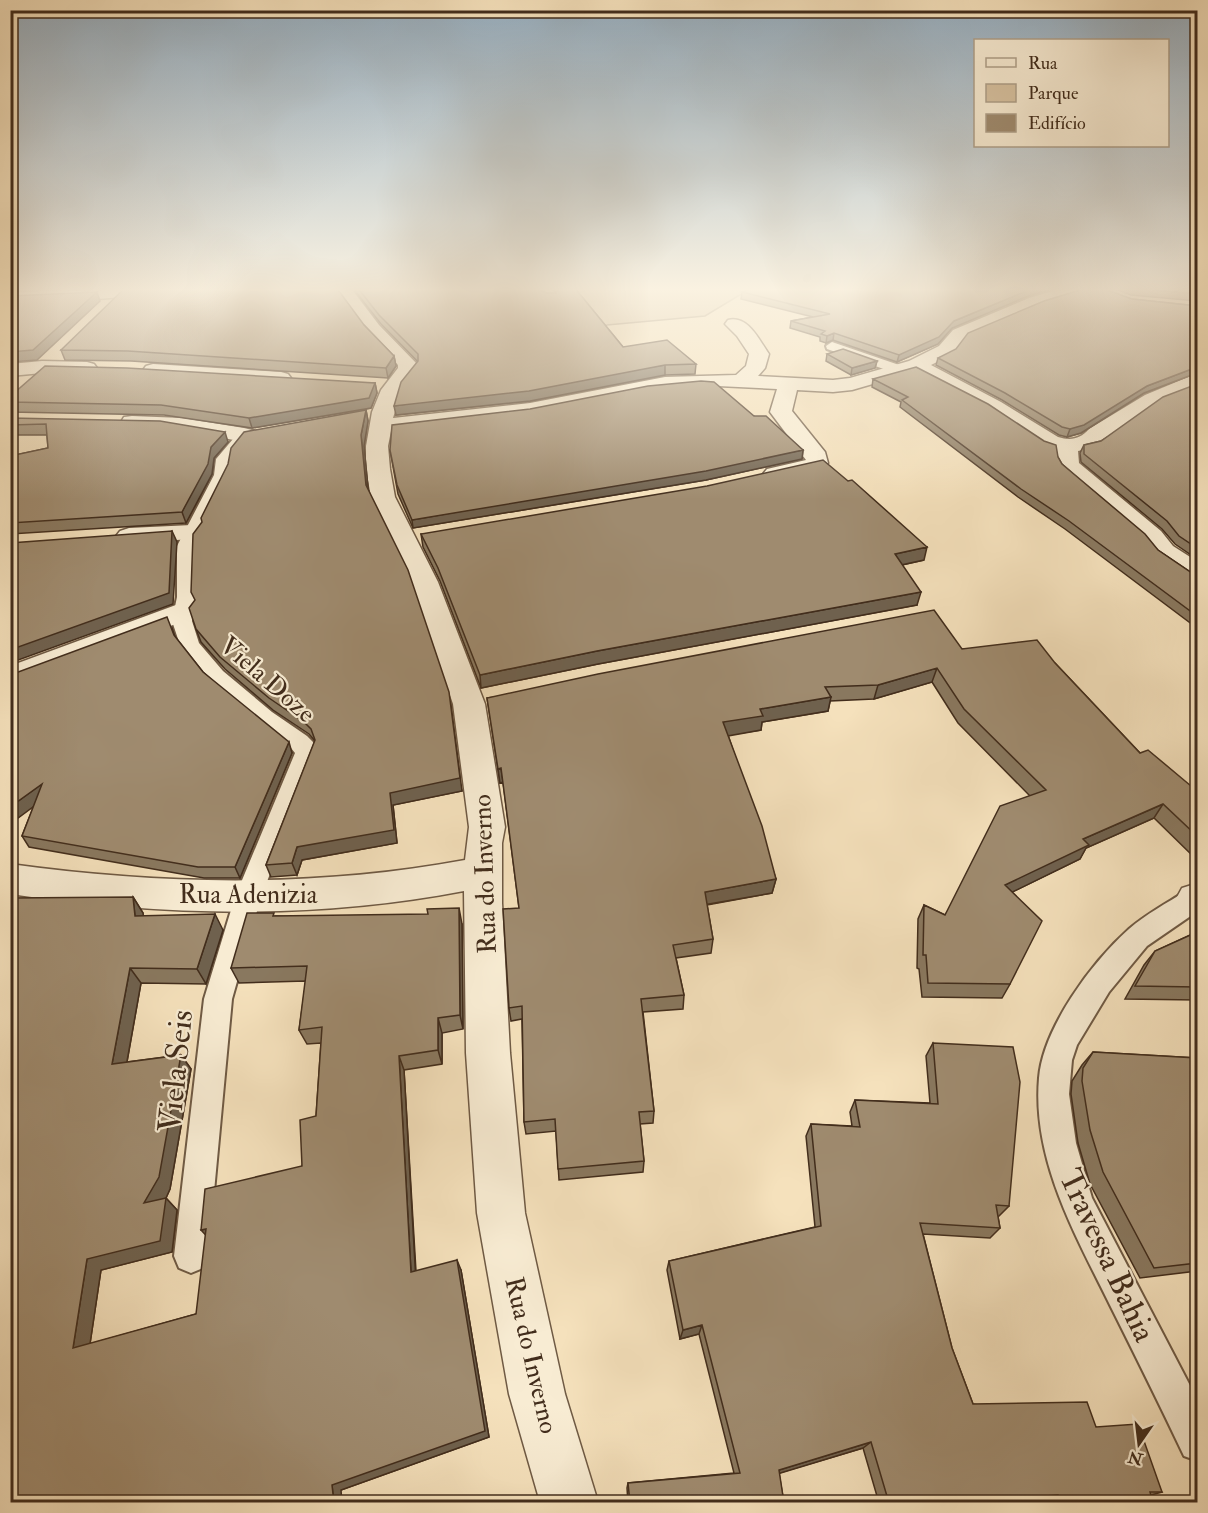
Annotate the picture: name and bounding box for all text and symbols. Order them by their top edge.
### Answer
legend [974,39,1169,147]
text: Rua [1028,52,1058,75]
text: Parque [1028,82,1079,105]
text: Edifício [1028,112,1086,135]
street label: Viela Doze [213,630,322,730]
street label: Rua do Inverno [466,794,504,954]
street label: Rua Adenizia [179,879,318,911]
street label: Viela Seis [150,1008,202,1134]
street label: Travessa Bahia [1050,1163,1165,1349]
street label: Rua do Inverno [497,1274,565,1437]
north arrow [1109,1414,1169,1474]
text: N [1126,1446,1146,1469]

